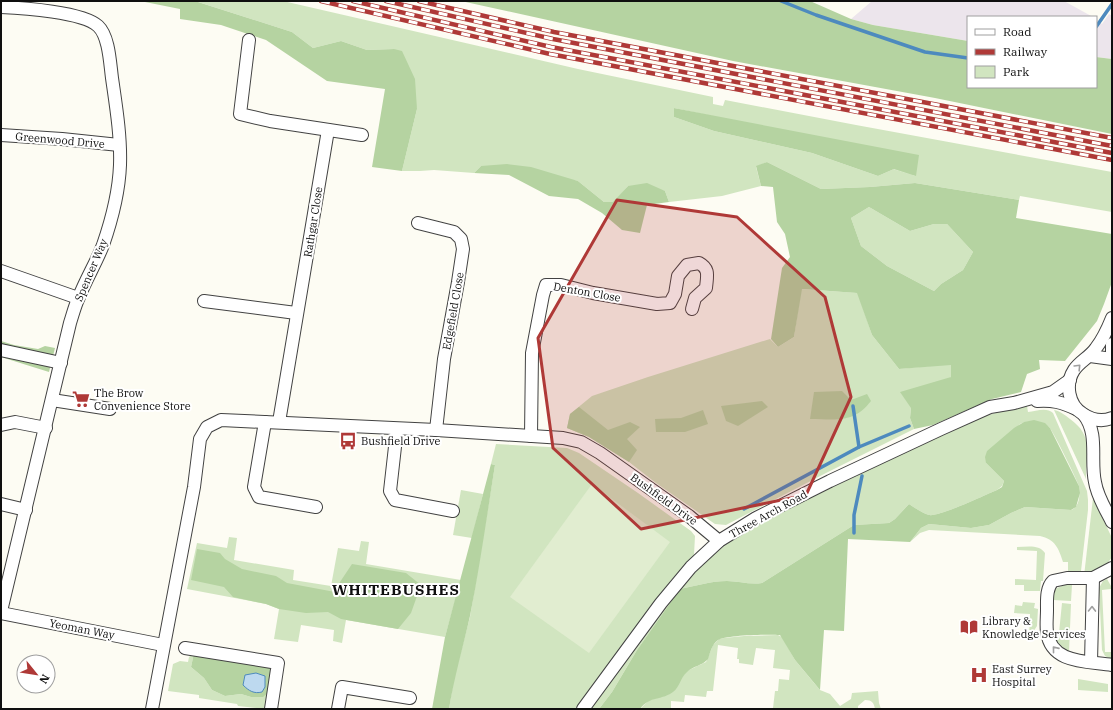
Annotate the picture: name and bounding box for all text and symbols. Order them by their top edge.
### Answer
legend [967,16,1097,88]
text: Road [1003,24,1032,39]
text: Railway [1003,44,1048,59]
text: Park [1003,64,1029,79]
street label: Greenwood Drive [15,129,105,151]
street label: Rathgar Close [301,186,326,258]
street label: Spencer Way [71,236,111,304]
street label: Edgefield Close [439,271,467,351]
street label: Denton Close [552,279,622,305]
one-way arrow [1073,364,1081,372]
place label: The Brow Convenience Store [94,386,191,413]
supermarket icon: The Brow Convenience Store [71,389,91,409]
bus stop icon: Bushfield Drive [338,431,358,451]
place label: Bushfield Drive [361,434,441,448]
street label: Bushfield Drive [628,470,700,528]
street label: Three Arch Road [727,487,810,541]
district label: WHITEBUSHES [332,580,460,599]
one-way arrow [1088,606,1096,612]
place label: Library & Knowledge Services [982,614,1085,641]
street label: Yeoman Way [48,616,116,642]
library icon: Library & Knowledge Services [959,617,979,637]
one-way arrow [1053,647,1060,654]
north arrow [16,654,56,694]
place label: East Surrey Hospital [992,662,1052,689]
hospital icon: East Surrey Hospital [969,665,989,685]
text: N [36,672,53,687]

